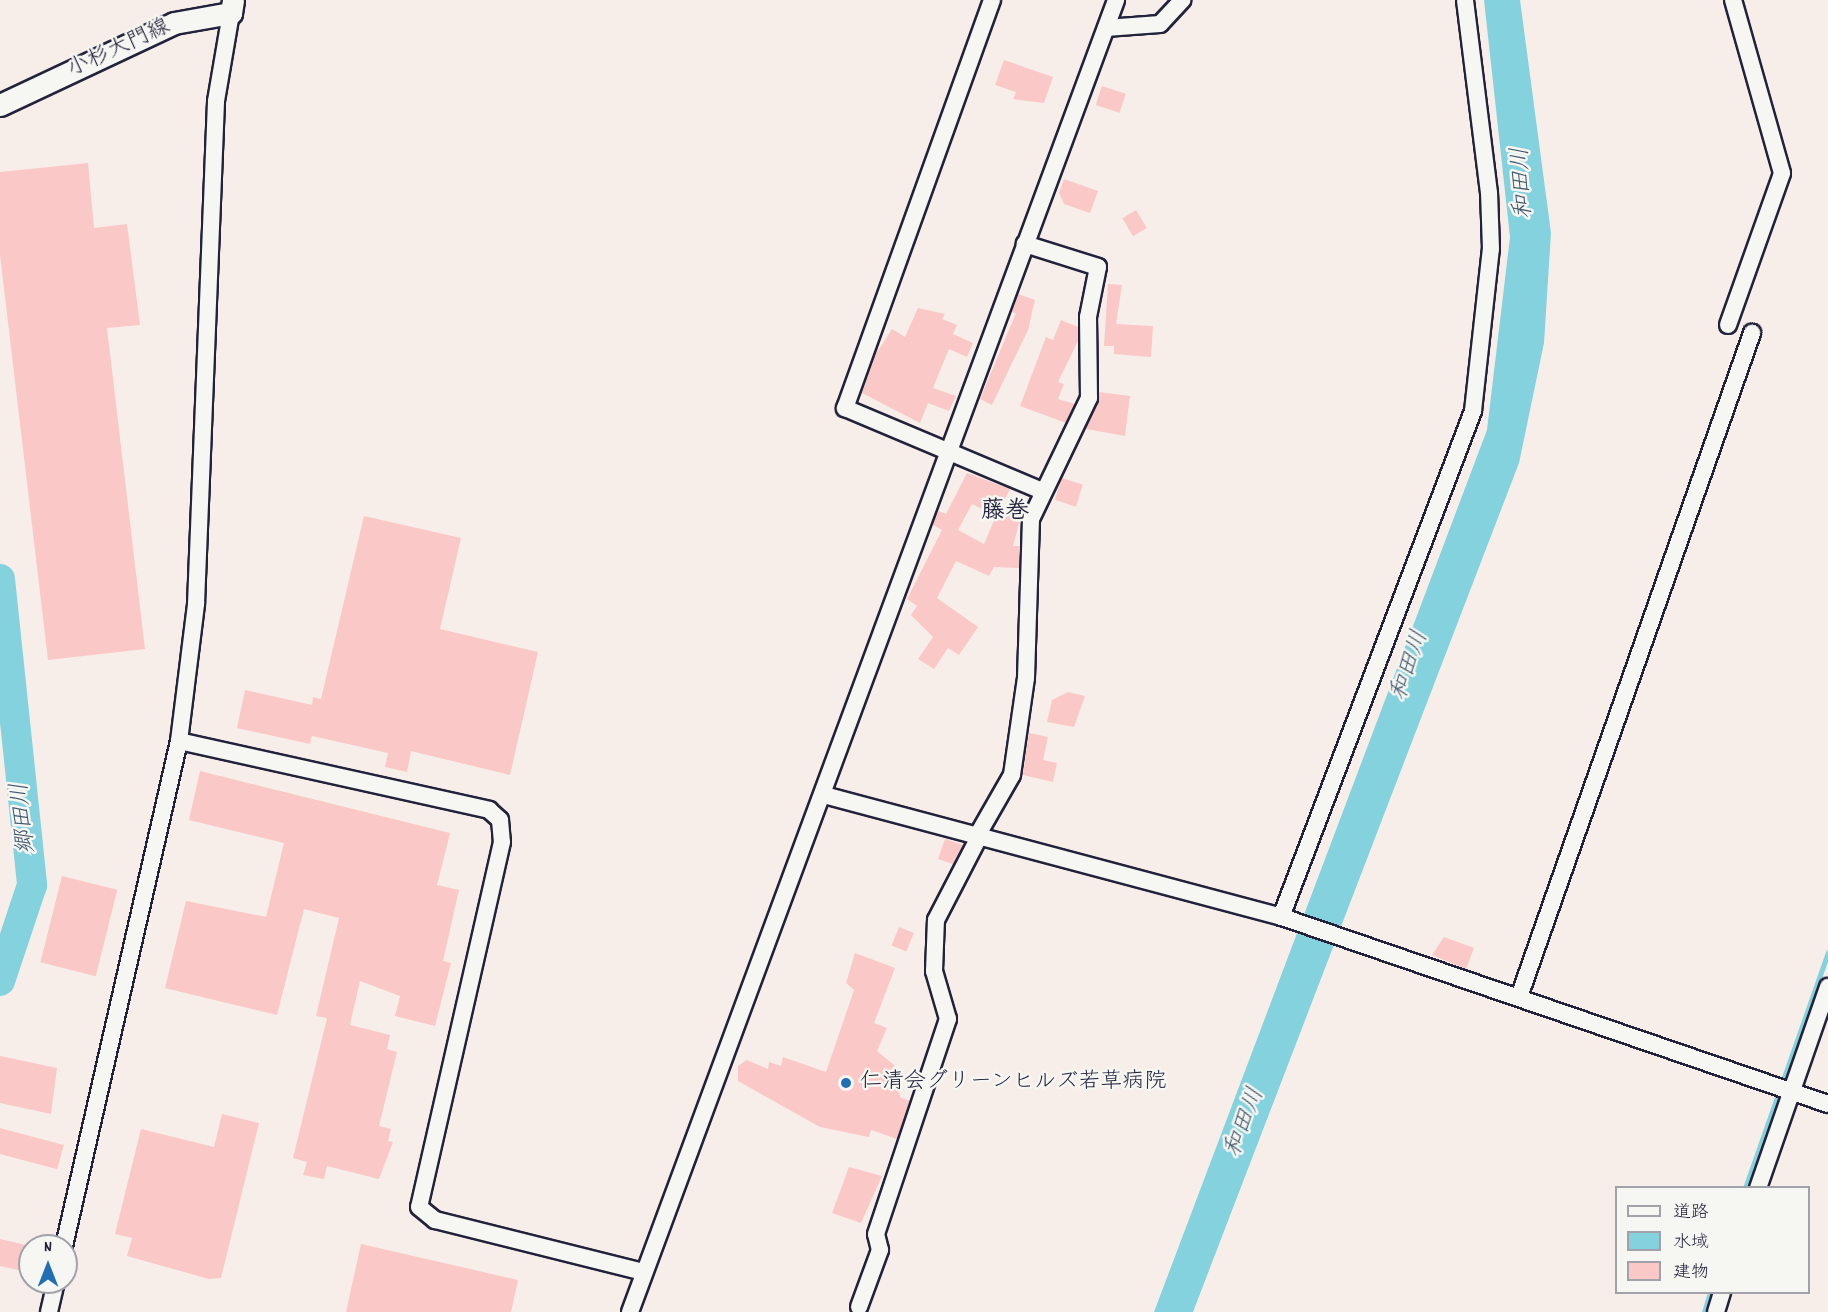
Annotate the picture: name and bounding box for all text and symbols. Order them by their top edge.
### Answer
street label: 小杉大門線 [64,14,174,84]
water label: 和田川 [1508,146,1540,220]
district label: 藤巻 [981,499,1029,527]
water label: 和田川 [1386,627,1436,705]
water label: 郷田川 [7,781,43,855]
place label: 仁清会グリーンヒルズ若草病院 [860,1070,1168,1096]
marker: 仁清会グリーンヒルズ若草病院 [837,1074,855,1092]
water label: 和田川 [1220,1084,1272,1162]
legend [1615,1186,1810,1294]
text: 道路 [1673,1201,1709,1226]
text: 水域 [1673,1231,1709,1256]
north arrow [18,1234,78,1294]
text: N [44,1236,52,1259]
text: 建物 [1673,1261,1709,1286]

